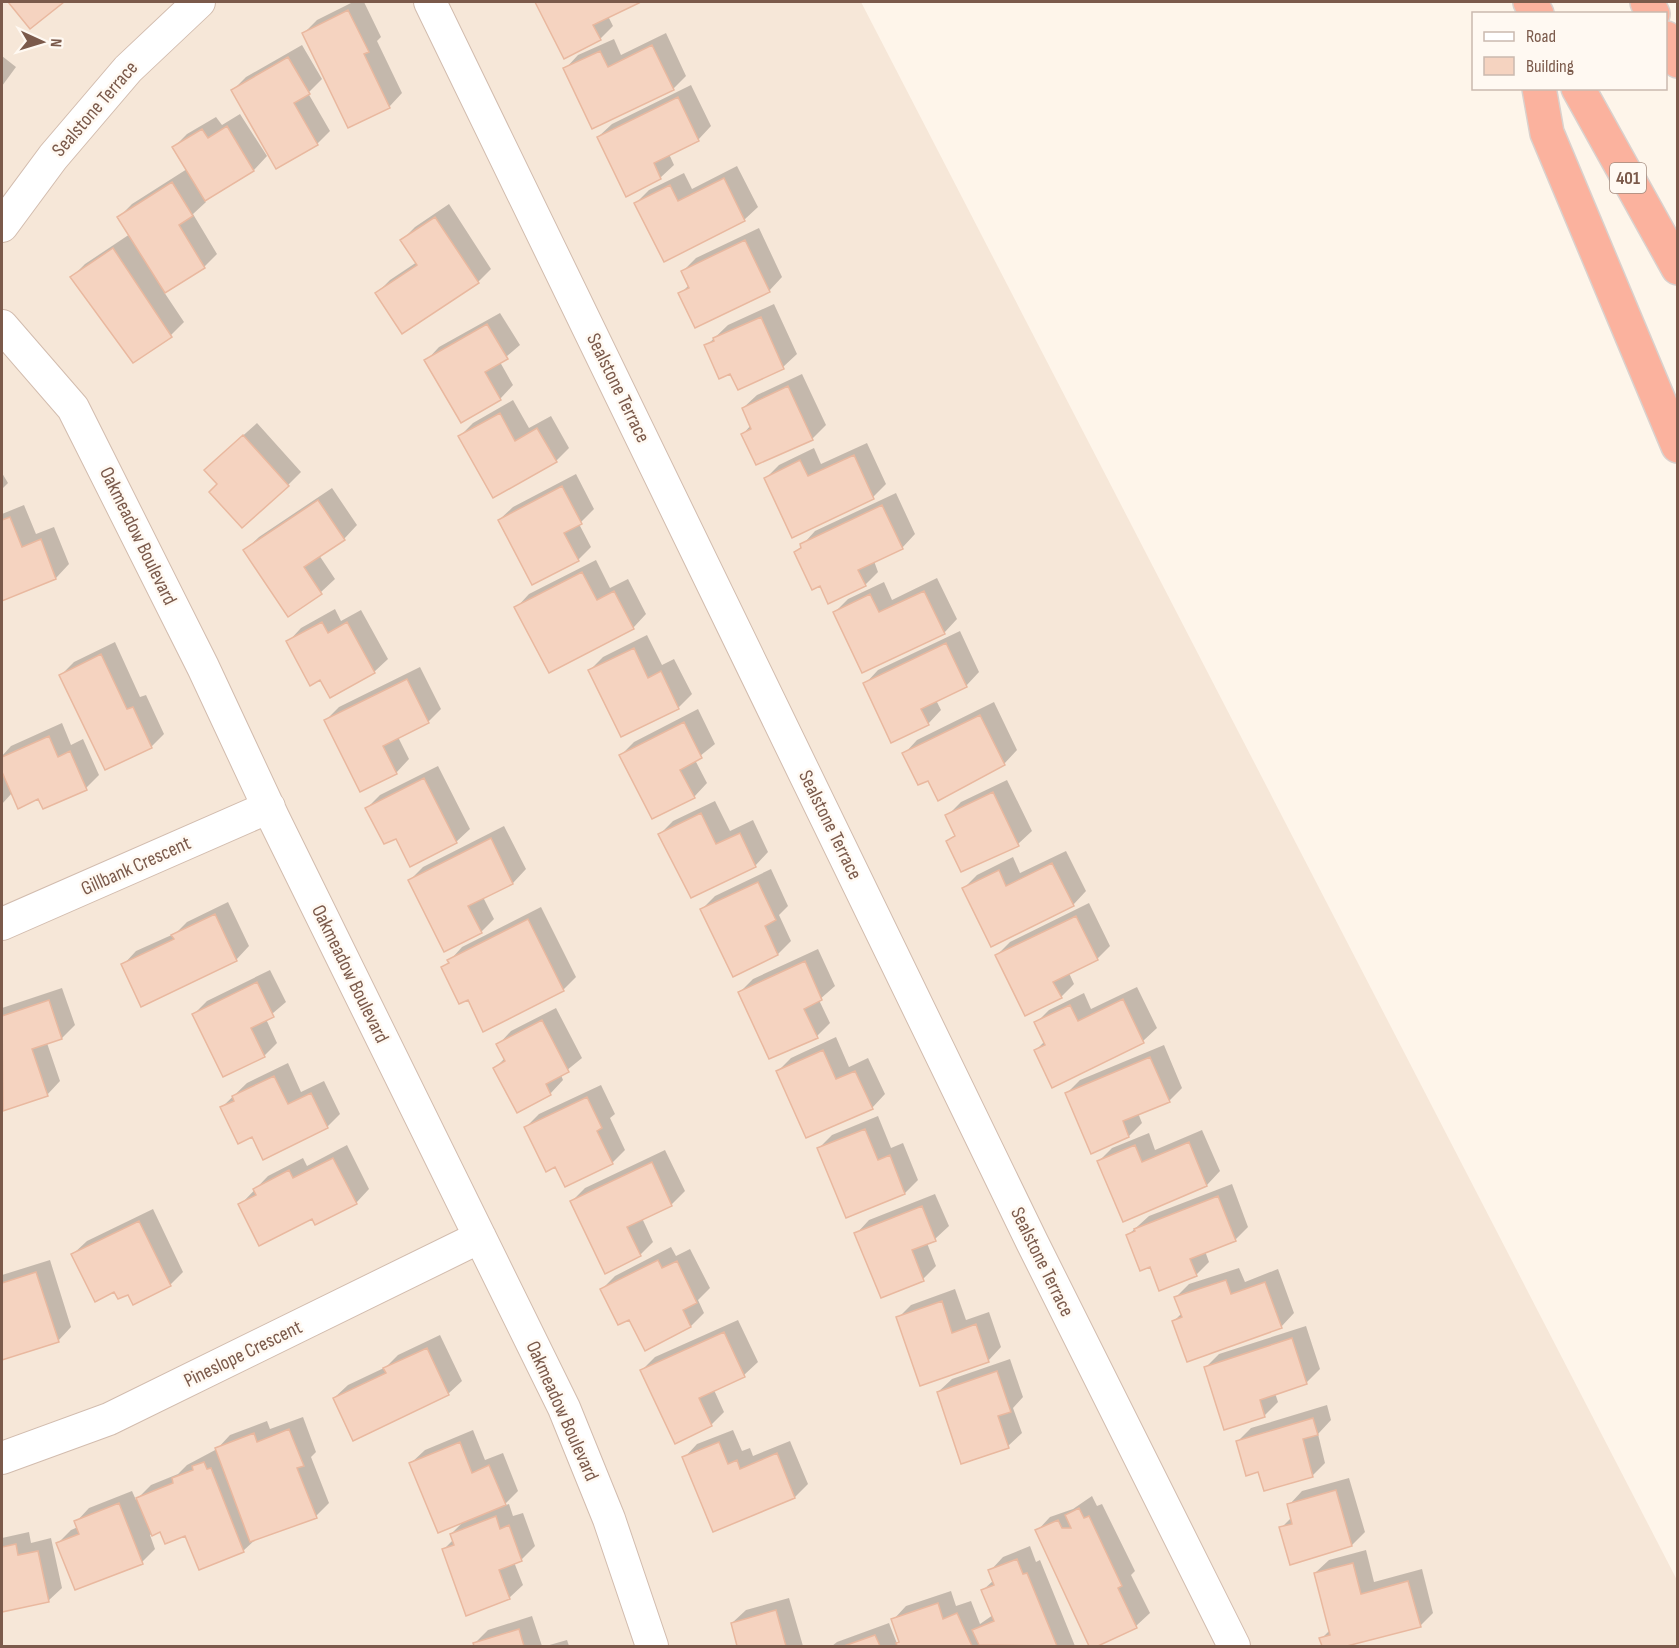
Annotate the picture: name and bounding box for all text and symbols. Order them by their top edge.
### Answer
north arrow [12,12,72,72]
legend [1472,12,1667,90]
text: Road [1526,26,1556,47]
text: N [46,38,65,48]
street label: Sealstone Terrace [47,56,143,162]
text: Building [1526,56,1574,77]
road number: 401 [1610,163,1646,193]
street label: Sealstone Terrace [581,329,655,447]
street label: Oakmeadow Boulevard [94,463,182,609]
street label: Sealstone Terrace [793,766,867,884]
street label: Gillbank Crescent [77,831,195,901]
street label: Oakmeadow Boulevard [306,901,394,1047]
street label: Sealstone Terrace [1005,1203,1079,1321]
street label: Pineslope Crescent [180,1315,306,1393]
street label: Oakmeadow Boulevard [520,1337,604,1485]

